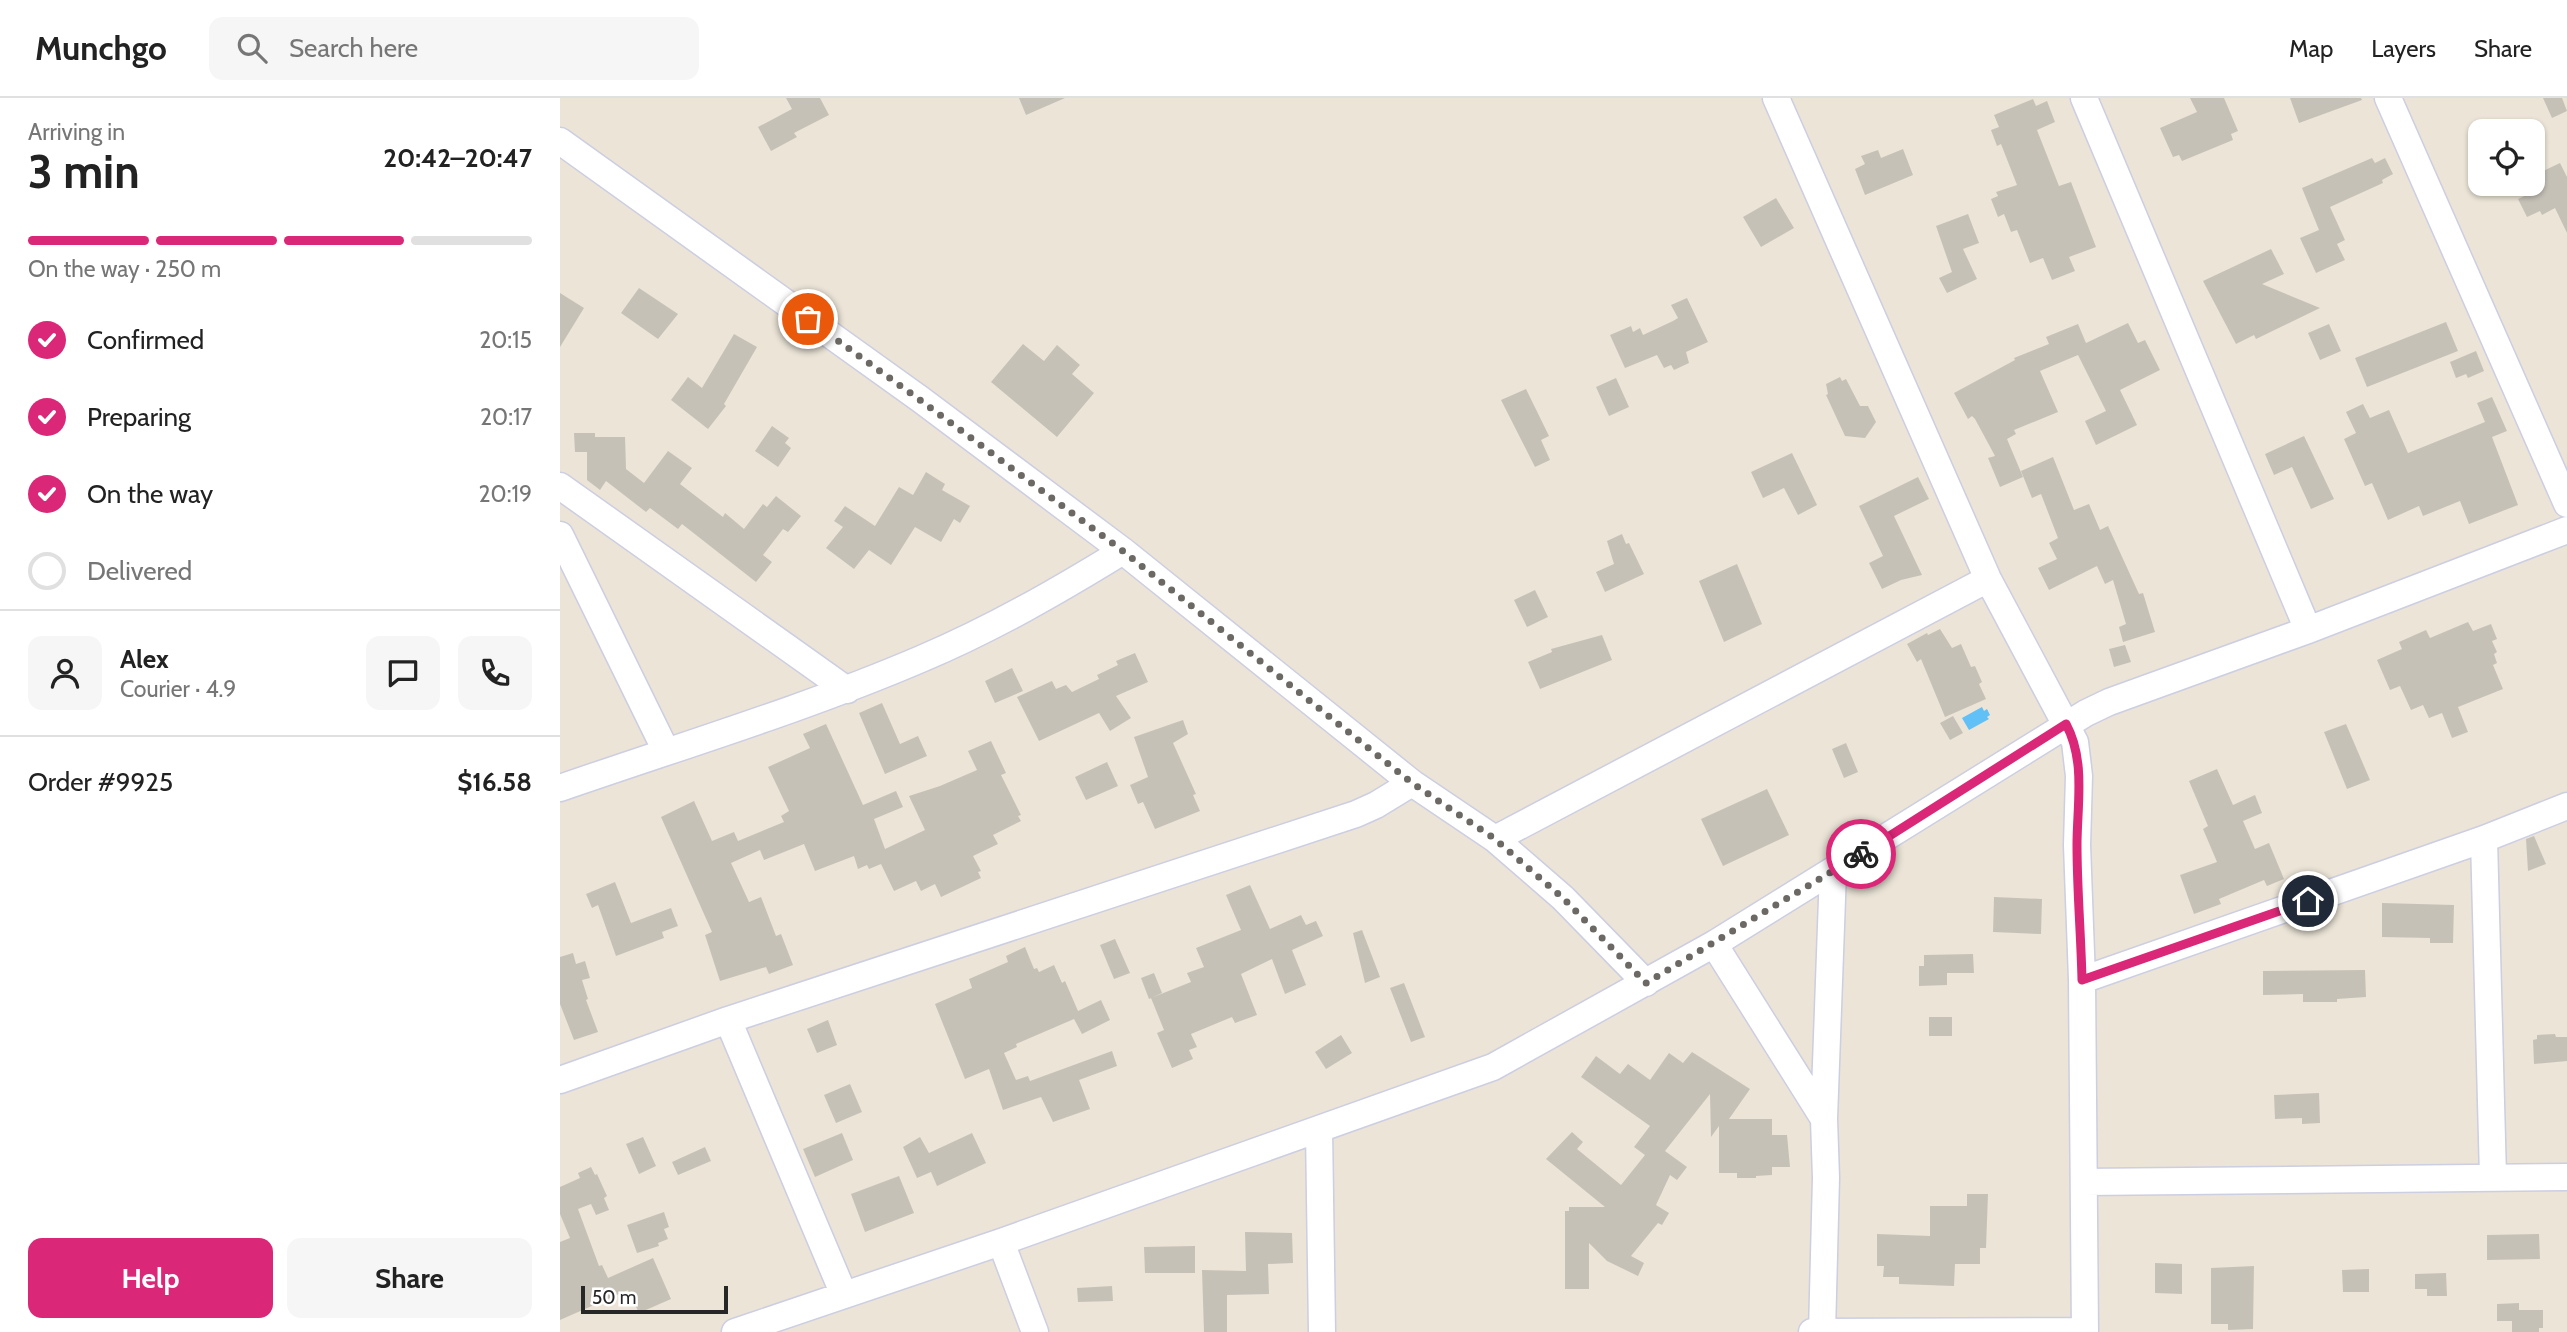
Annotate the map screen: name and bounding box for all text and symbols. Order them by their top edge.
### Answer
search box [209,17,699,80]
text: Munchgo [35,28,167,68]
icon: search [233,29,271,67]
text: Search here [289,32,418,64]
text: Map [2289,34,2333,63]
text: Layers [2371,34,2436,63]
text: Share [2474,34,2532,63]
text: Arriving in [28,118,125,146]
map controls [2468,119,2545,196]
button: locate [2468,119,2545,196]
text: 20:42–20:47 [383,142,532,174]
text: 3 min [28,144,140,200]
text: On the way · 250 m [28,255,221,283]
pin [778,289,838,349]
icon: bag [789,300,827,338]
icon: check [28,321,66,359]
text: Confirmed [87,324,204,356]
text: 20:15 [479,326,532,354]
icon: check [28,398,66,436]
text: Preparing [87,401,191,433]
text: 20:17 [480,403,532,431]
icon: check [28,475,66,513]
text: On the way [87,478,213,510]
text: 20:19 [479,480,532,508]
text: Delivered [87,555,192,587]
button: person [28,636,102,710]
button: chat [366,636,440,710]
button: phone [458,636,532,710]
text: Alex [120,643,169,675]
text: Courier · 4.9 [120,675,236,703]
text: Order #9925 [28,766,173,798]
text: $16.58 [457,766,532,798]
courier [1826,819,1896,889]
icon: bike [1842,835,1880,873]
pin [2278,871,2338,931]
icon: home [2289,882,2327,920]
button: Help [28,1238,273,1318]
button: Share [287,1238,532,1318]
scale bar [581,1283,728,1315]
text: 50 m [592,1286,636,1309]

